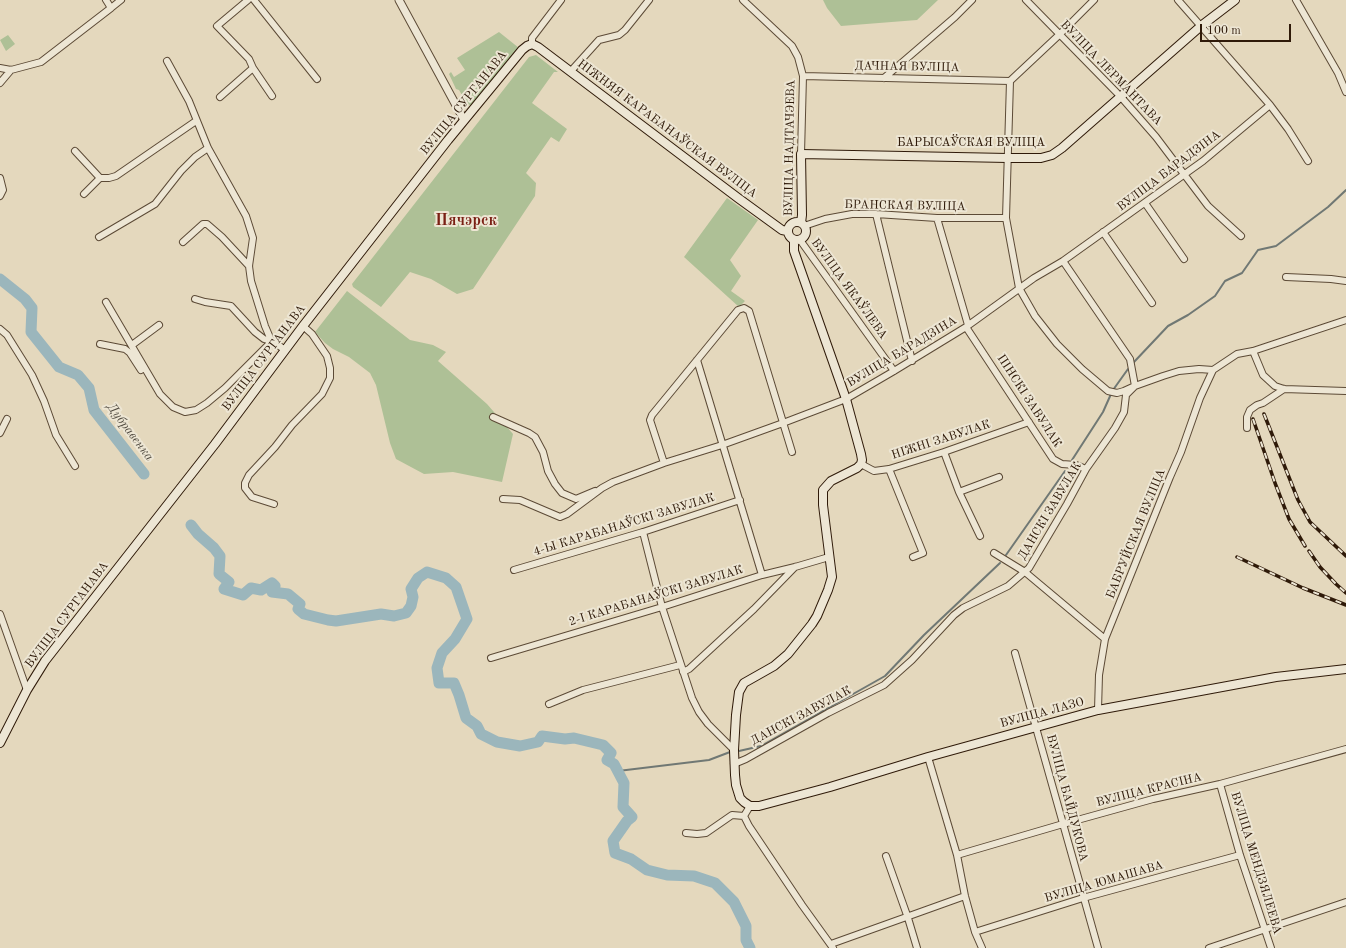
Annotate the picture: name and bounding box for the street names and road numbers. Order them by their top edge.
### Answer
street label: ВУЛІЦА ЛЕРМАНТАВА [1057,17,1165,129]
street label: ВУЛІЦА СУРГАНАВА [418,48,510,158]
street label: НІЖНЯЯ КАРАБАНАЎСКАЯ ВУЛІЦА [574,57,760,201]
street label: ДАЧНАЯ ВУЛІЦА [854,59,960,75]
street label: ВУЛІЦА НАДТАЧЭЕВА [782,80,798,216]
street label: ВУЛІЦА БАРАДЗІНА [1114,127,1224,215]
street label: БАРЫСАЎСКАЯ ВУЛІЦА [897,136,1045,150]
street label: БРАНСКАЯ ВУЛІЦА [844,198,966,214]
street label: ВУЛІЦА ЯКАЎЛЕВА [808,236,890,342]
street label: ВУЛІЦА СУРГАНАВА [219,302,309,414]
street label: ВУЛІЦА БАРАДЗІНА [844,313,960,391]
street label: ПІНСКІ ЗАВУЛАК [994,352,1064,450]
street label: НІЖНІ ЗАВУЛАК [890,417,992,463]
street label: ДАНСКІ ЗАВУЛАК [1015,459,1085,563]
street label: БАБРУЙСКАЯ ВУЛІЦА [1103,467,1169,601]
street label: 4-Ы КАРАБАНАЎСКІ ЗАВУЛАК [532,491,716,559]
street label: ВУЛІЦА СУРГАНАВА [22,559,112,671]
street label: 2-І КАРАБАНАЎСКІ ЗАВУЛАК [567,563,745,629]
street label: ДАНСКІ ЗАВУЛАК [748,683,854,749]
street label: ВУЛІЦА ЛАЗО [998,695,1086,731]
street label: ВУЛІЦА БАЙДУКОВА [1043,733,1091,863]
street label: ВУЛІЦА КРАСІНА [1095,770,1203,810]
street label: ВУЛІЦА МЕНДЗЯЛЕЕВА [1227,790,1285,936]
street label: ВУЛІЦА ЮМАШАВА [1043,858,1165,906]

